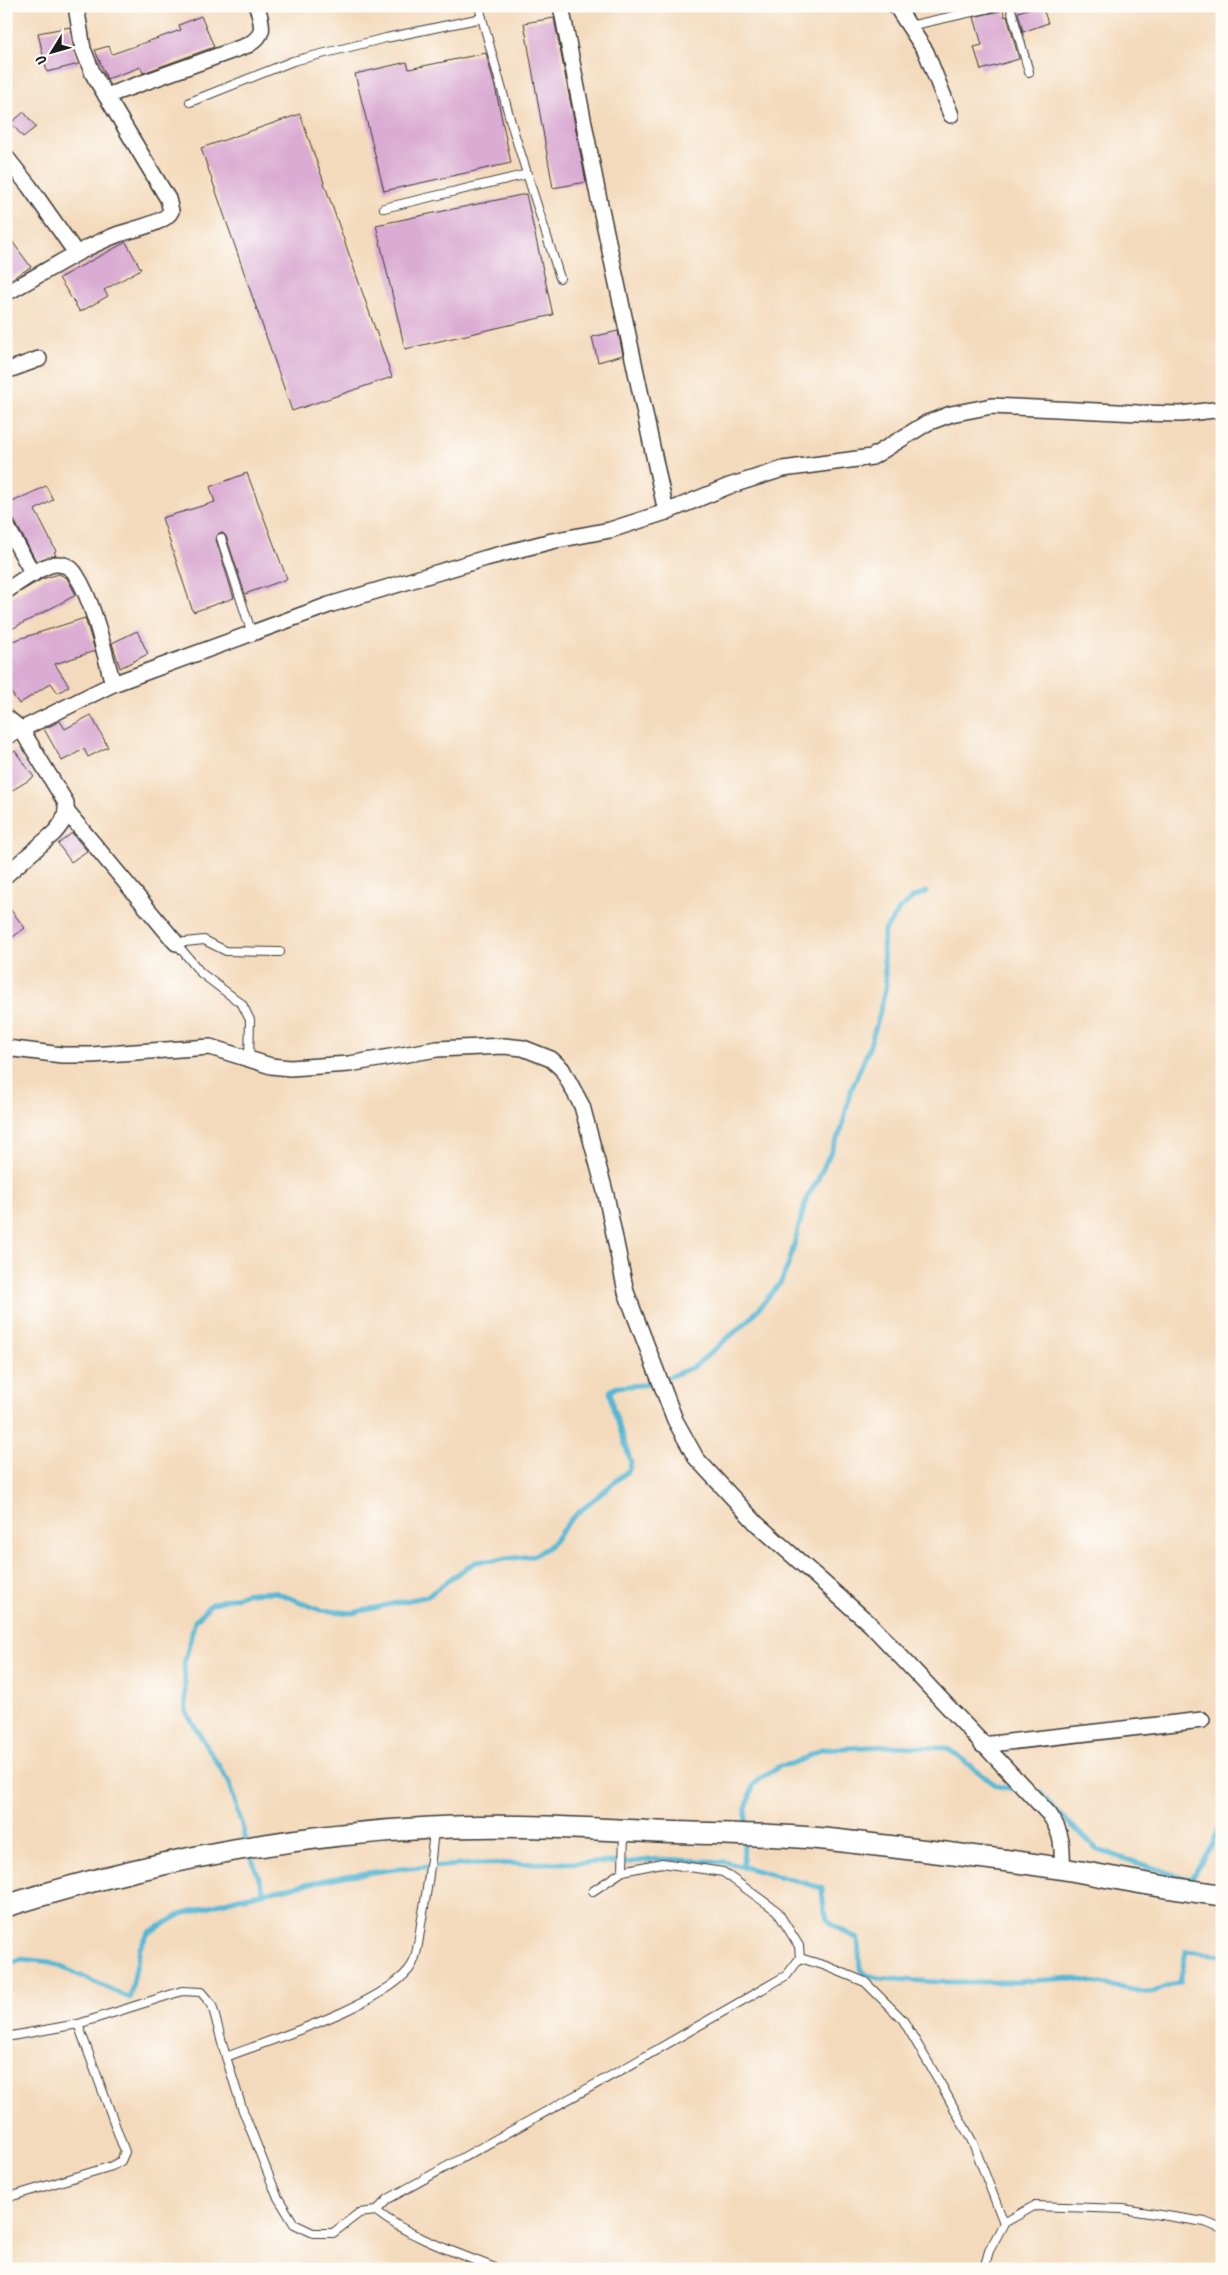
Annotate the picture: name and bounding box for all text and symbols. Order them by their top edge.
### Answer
north arrow [28,28,78,78]
text: U [31,49,54,69]

